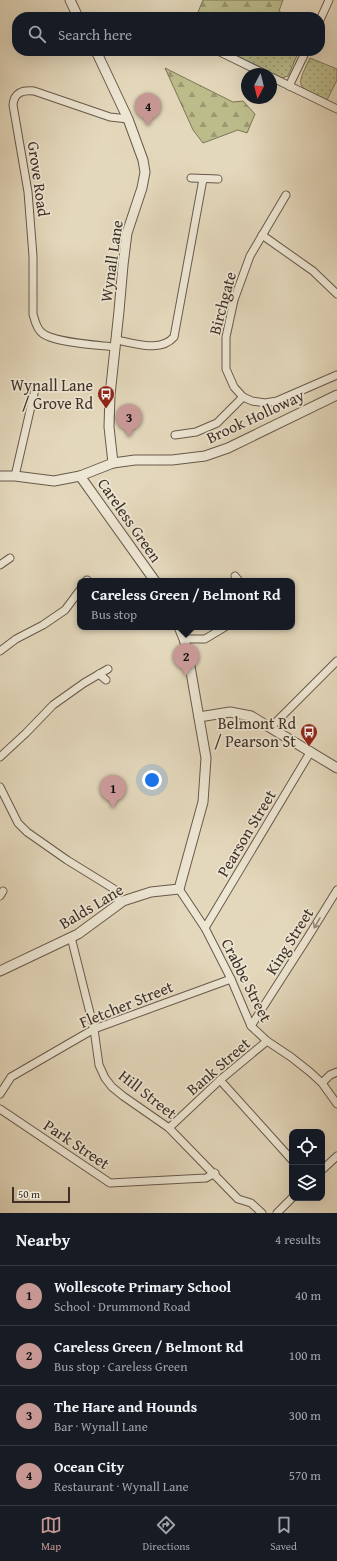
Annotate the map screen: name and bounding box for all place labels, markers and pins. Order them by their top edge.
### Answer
pin: 4 [135,93,161,126]
place label: Wynall Lane / Grove Rd [11,373,93,415]
bus stop icon: Wynall Lane / Grove Rd [96,384,116,409]
pin: 3 [116,404,142,437]
pin: 2 [173,643,199,676]
place label: Belmont Rd / Pearson St [214,711,296,753]
bus stop icon: Belmont Rd / Pearson St [299,722,319,747]
pin: 1 [100,775,126,808]

